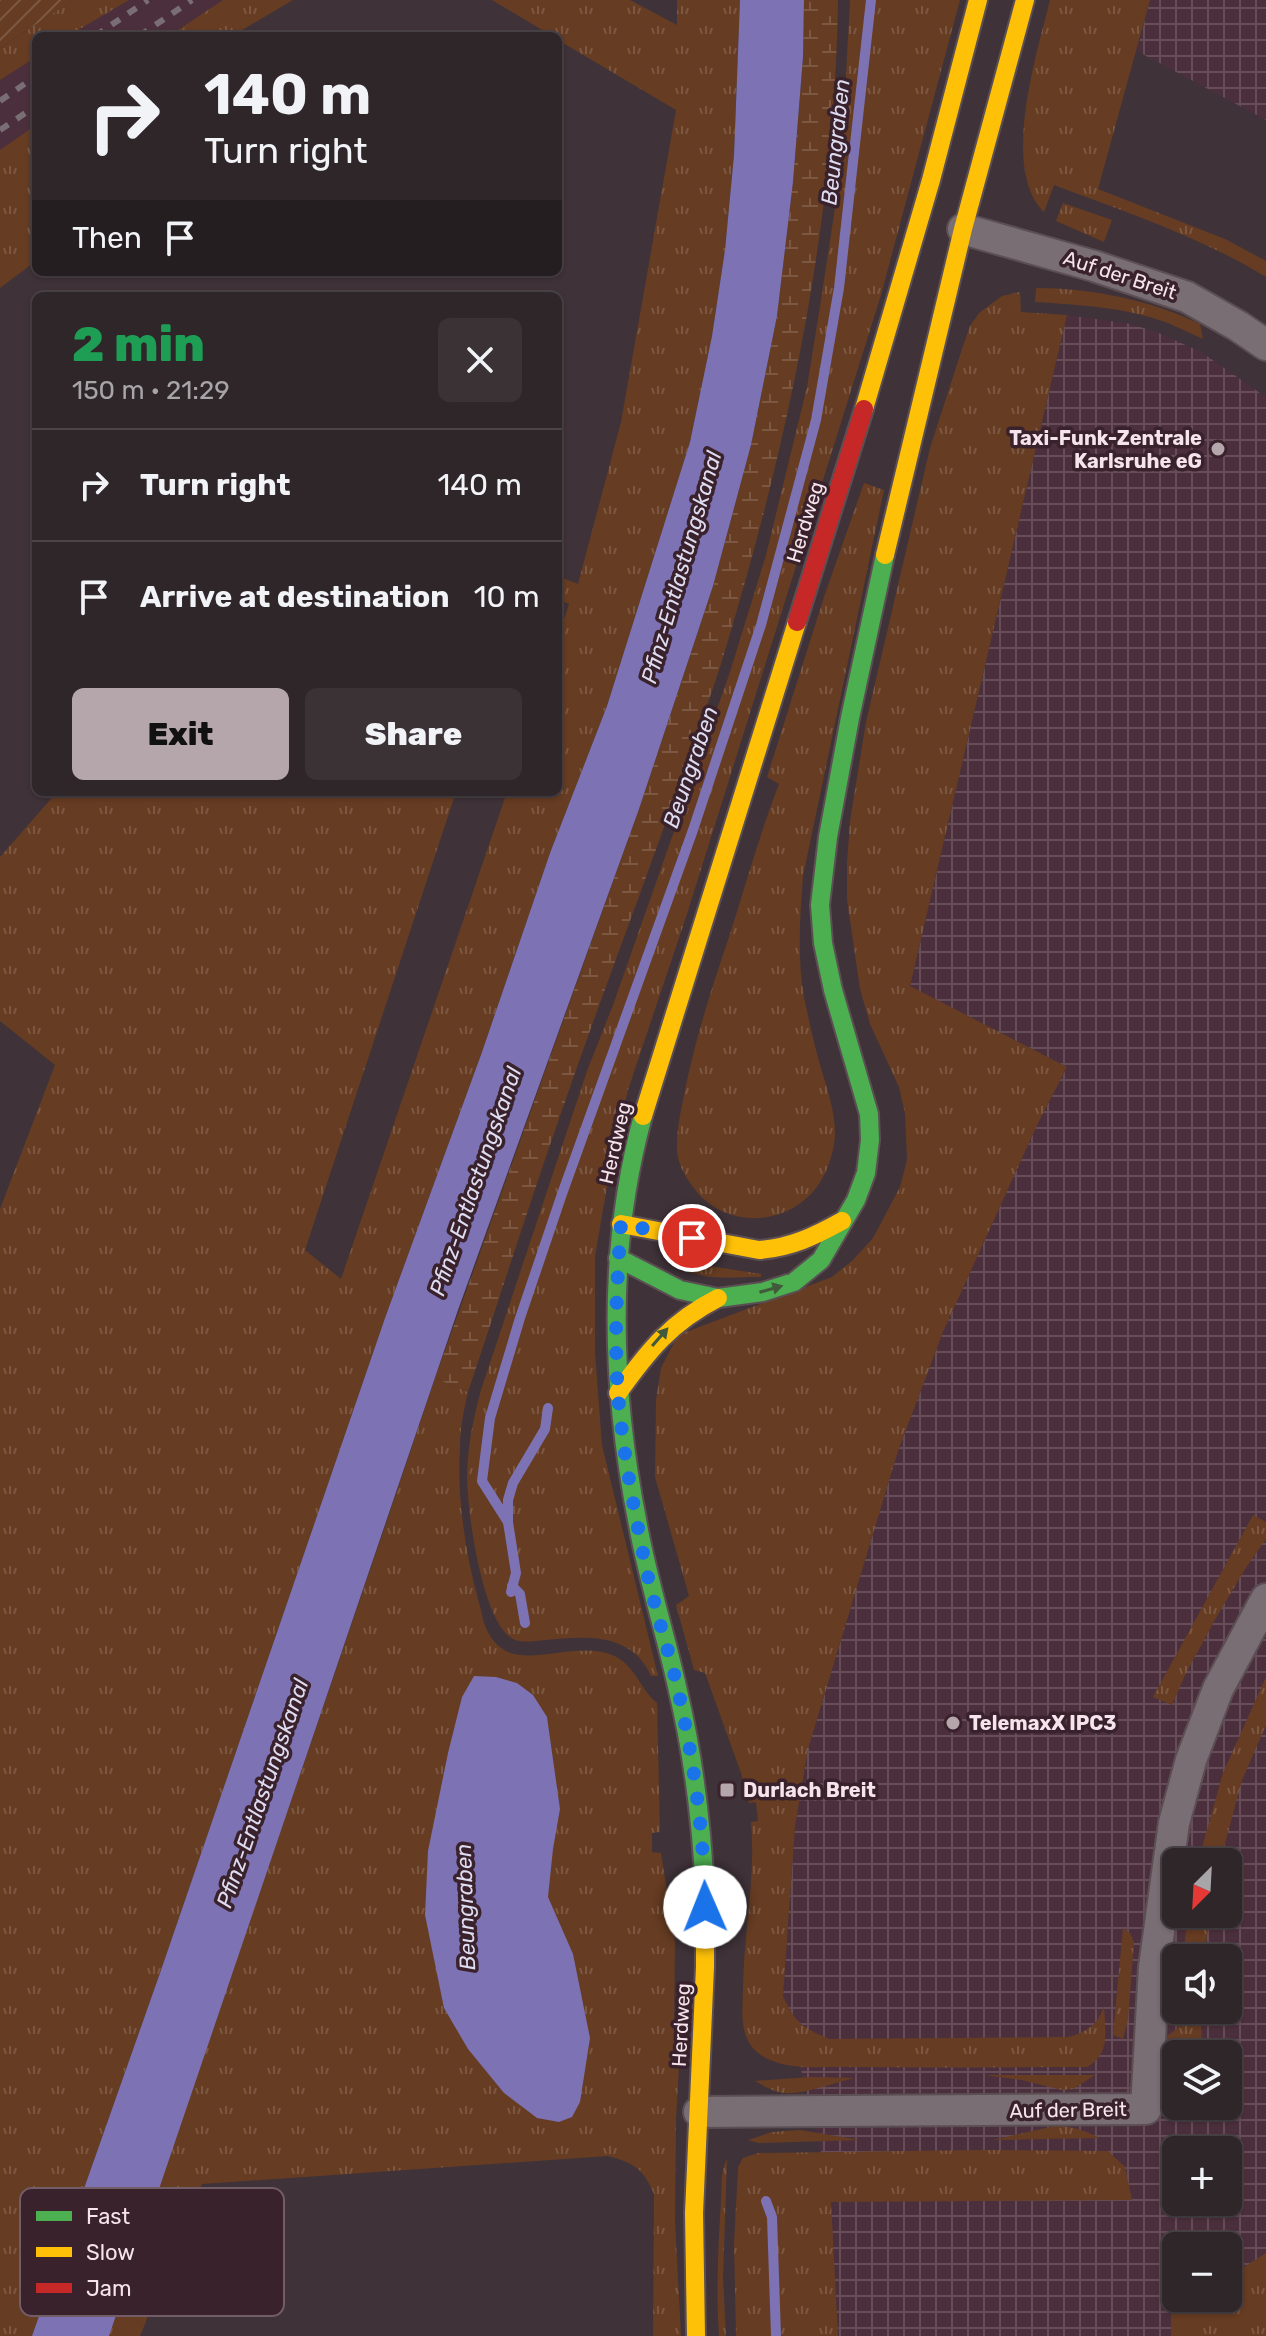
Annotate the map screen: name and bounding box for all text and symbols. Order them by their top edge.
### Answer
text: 140 m [204,62,371,128]
icon: right [72,64,176,168]
water label: Beungraben [815,78,856,206]
text: Turn right [204,129,368,172]
icon: arrive [158,216,202,260]
text: Then [72,220,142,256]
street label: Auf der Breit [1061,245,1180,305]
text: 2 min [72,316,205,373]
button: close [438,318,522,402]
text: 150 m · 21:29 [72,375,230,406]
place label: Taxi-Funk-Zentrale Karlsruhe eG [1009,426,1202,473]
marker: Taxi-Funk-Zentrale Karlsruhe eG [1209,440,1227,458]
water label: Pfinz-Entlastungskanal [635,447,728,686]
icon: right [72,463,116,507]
text: Turn right [140,467,291,503]
text: 140 m [437,467,522,503]
street label: Herdweg [781,478,829,566]
icon: arrive [72,575,116,619]
text: Arrive at destination [140,579,450,615]
text: 10 m [474,579,540,615]
button: Exit [72,688,289,780]
button: Share [305,688,522,780]
water label: Beungraben [657,703,724,831]
water label: Pfinz-Entlastungskanal [424,1063,528,1299]
street label: Herdweg [594,1100,636,1186]
pin [658,1204,726,1272]
icon: arrive [670,1216,714,1260]
one-way arrow [759,1282,783,1295]
one-way arrow [651,1327,669,1346]
water label: Pfinz-Entlastungskanal [211,1675,315,1911]
place label: TelemaxX IPC3 [969,1711,1116,1735]
marker: TelemaxX IPC3 [944,1714,962,1732]
place label: Durlach Breit [743,1778,876,1802]
marker: Durlach Breit [718,1781,736,1799]
water label: Beungraben [450,1843,481,1971]
north arrow [1162,1848,1242,1928]
map controls [1162,1848,1242,2312]
position arrow [663,1865,747,1949]
button: sound [1162,1944,1242,2024]
street label: Herdweg [667,1983,695,2067]
button: layers [1162,2040,1242,2120]
street label: Auf der Breit [1009,2097,1127,2123]
button: + [1162,2136,1242,2216]
legend [20,2188,284,2316]
text: Fast [86,2203,131,2230]
button: − [1162,2232,1242,2312]
text: Slow [86,2239,135,2266]
text: Jam [86,2275,132,2302]

